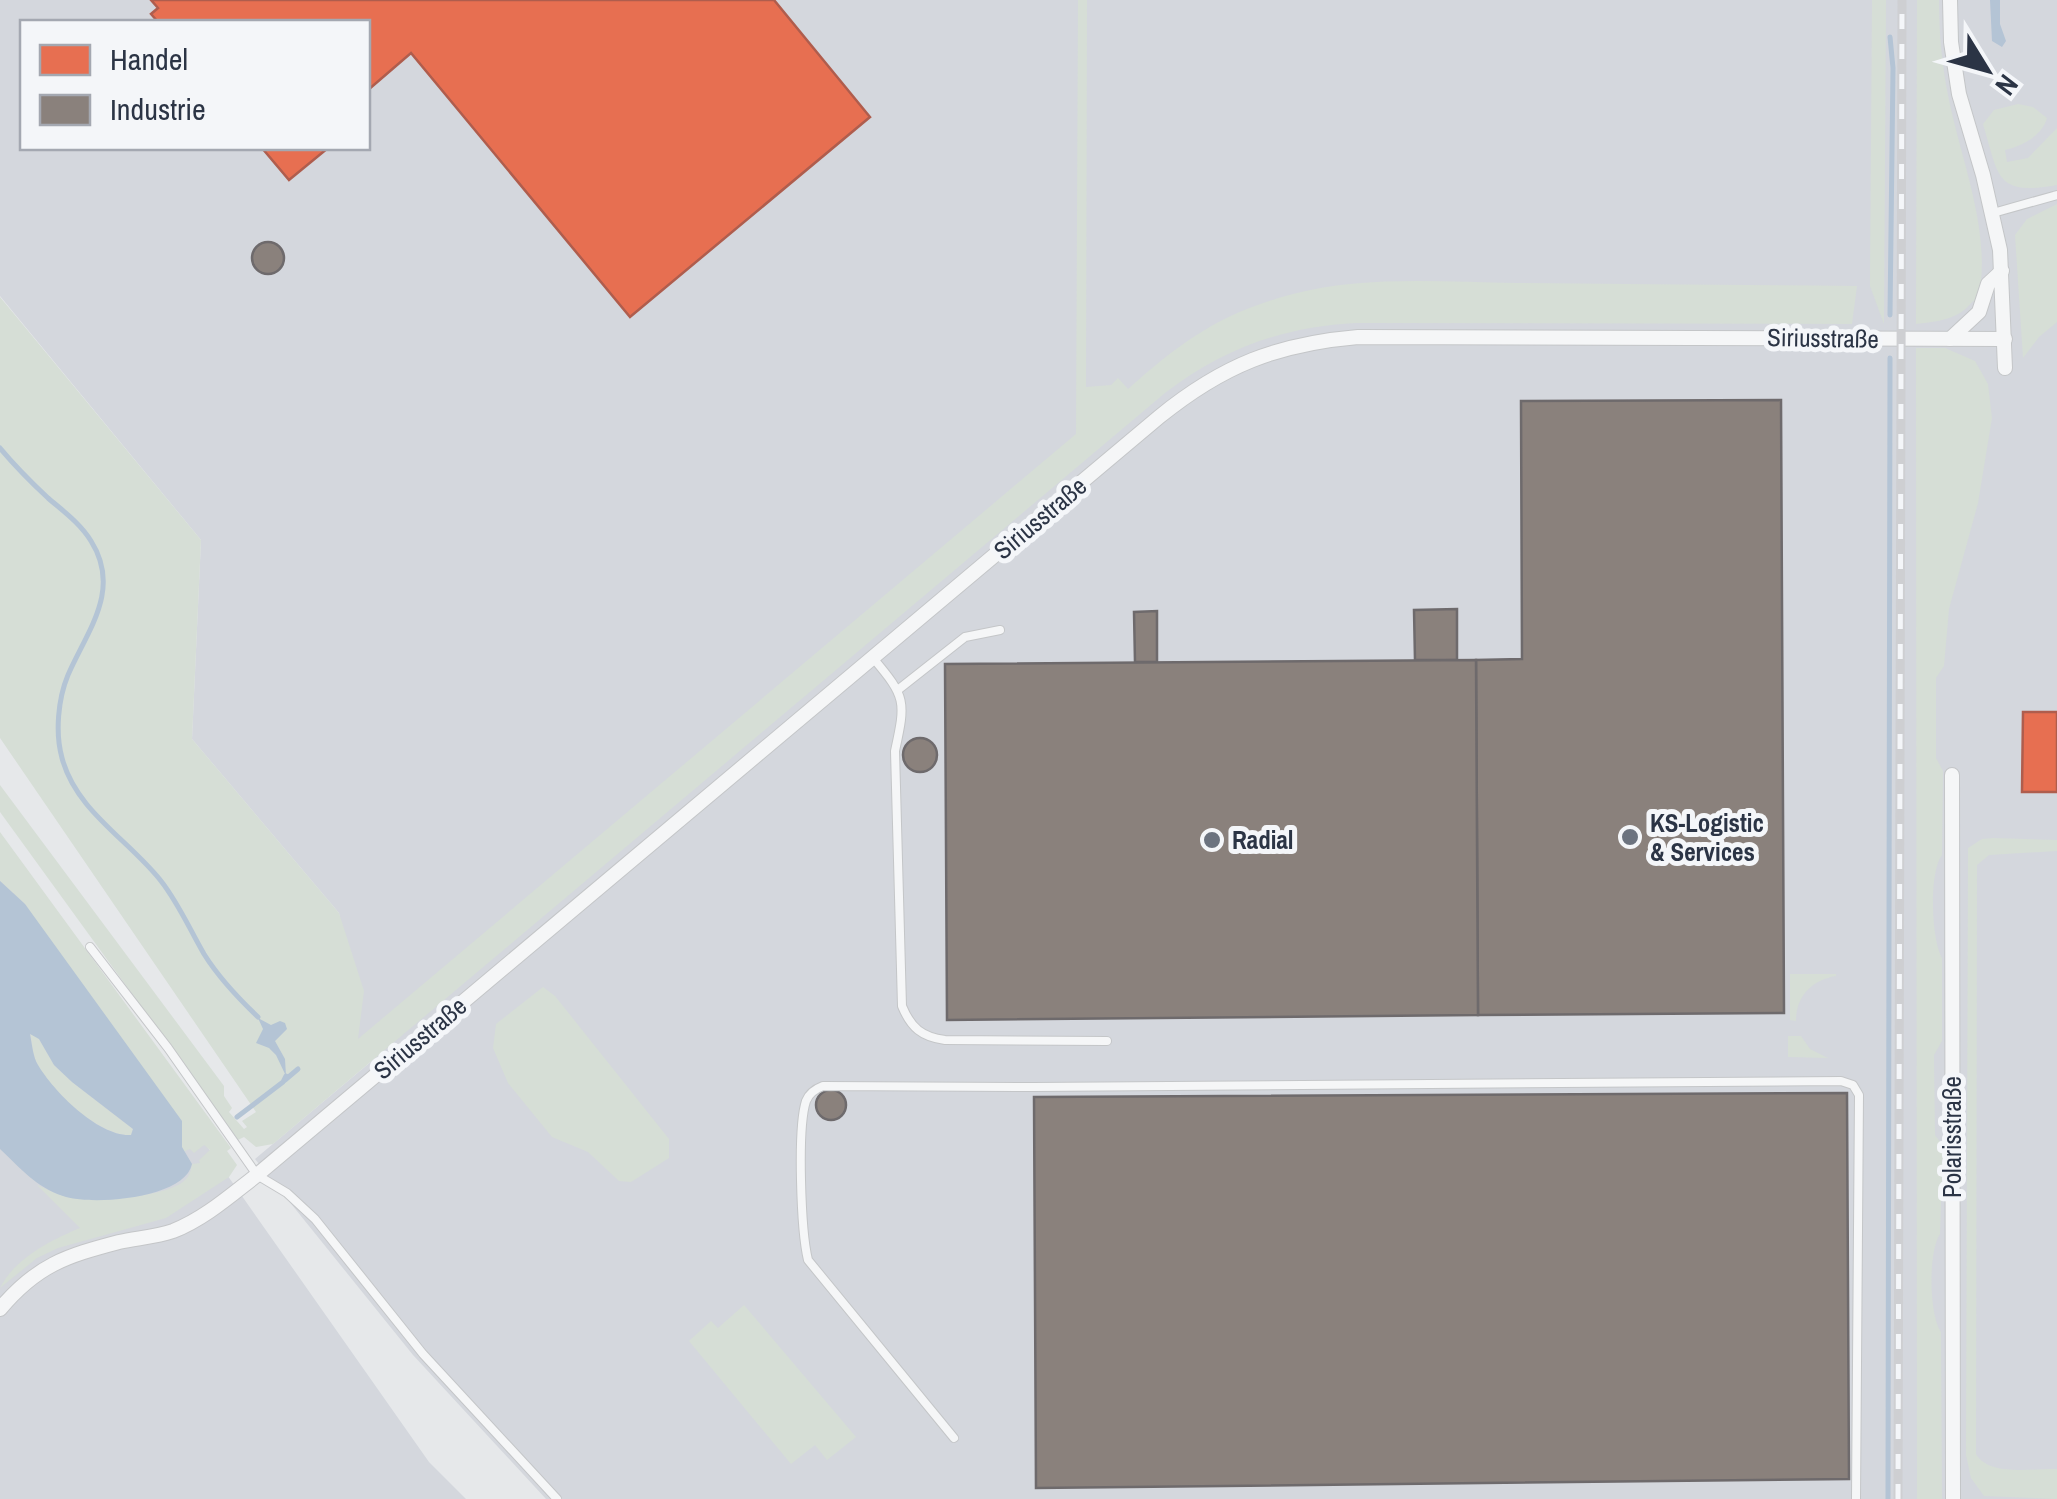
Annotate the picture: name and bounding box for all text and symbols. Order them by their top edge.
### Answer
legend [20,20,370,150]
north arrow [1937,20,2037,120]
text: Handel [110,39,188,79]
text: N [1987,67,2027,103]
text: Industrie [110,89,206,129]
street label: Siriusstraße [1767,320,1879,356]
street label: Siriusstraße [986,469,1094,567]
place label: KS-Logistic & Services [1650,806,1764,869]
place label: Radial [1232,823,1294,857]
marker: KS-Logistic & Services [1619,826,1641,848]
marker: Radial [1201,829,1223,851]
street label: Siriusstraße [366,989,474,1087]
street label: Polarisstraße [1935,1076,1969,1198]

